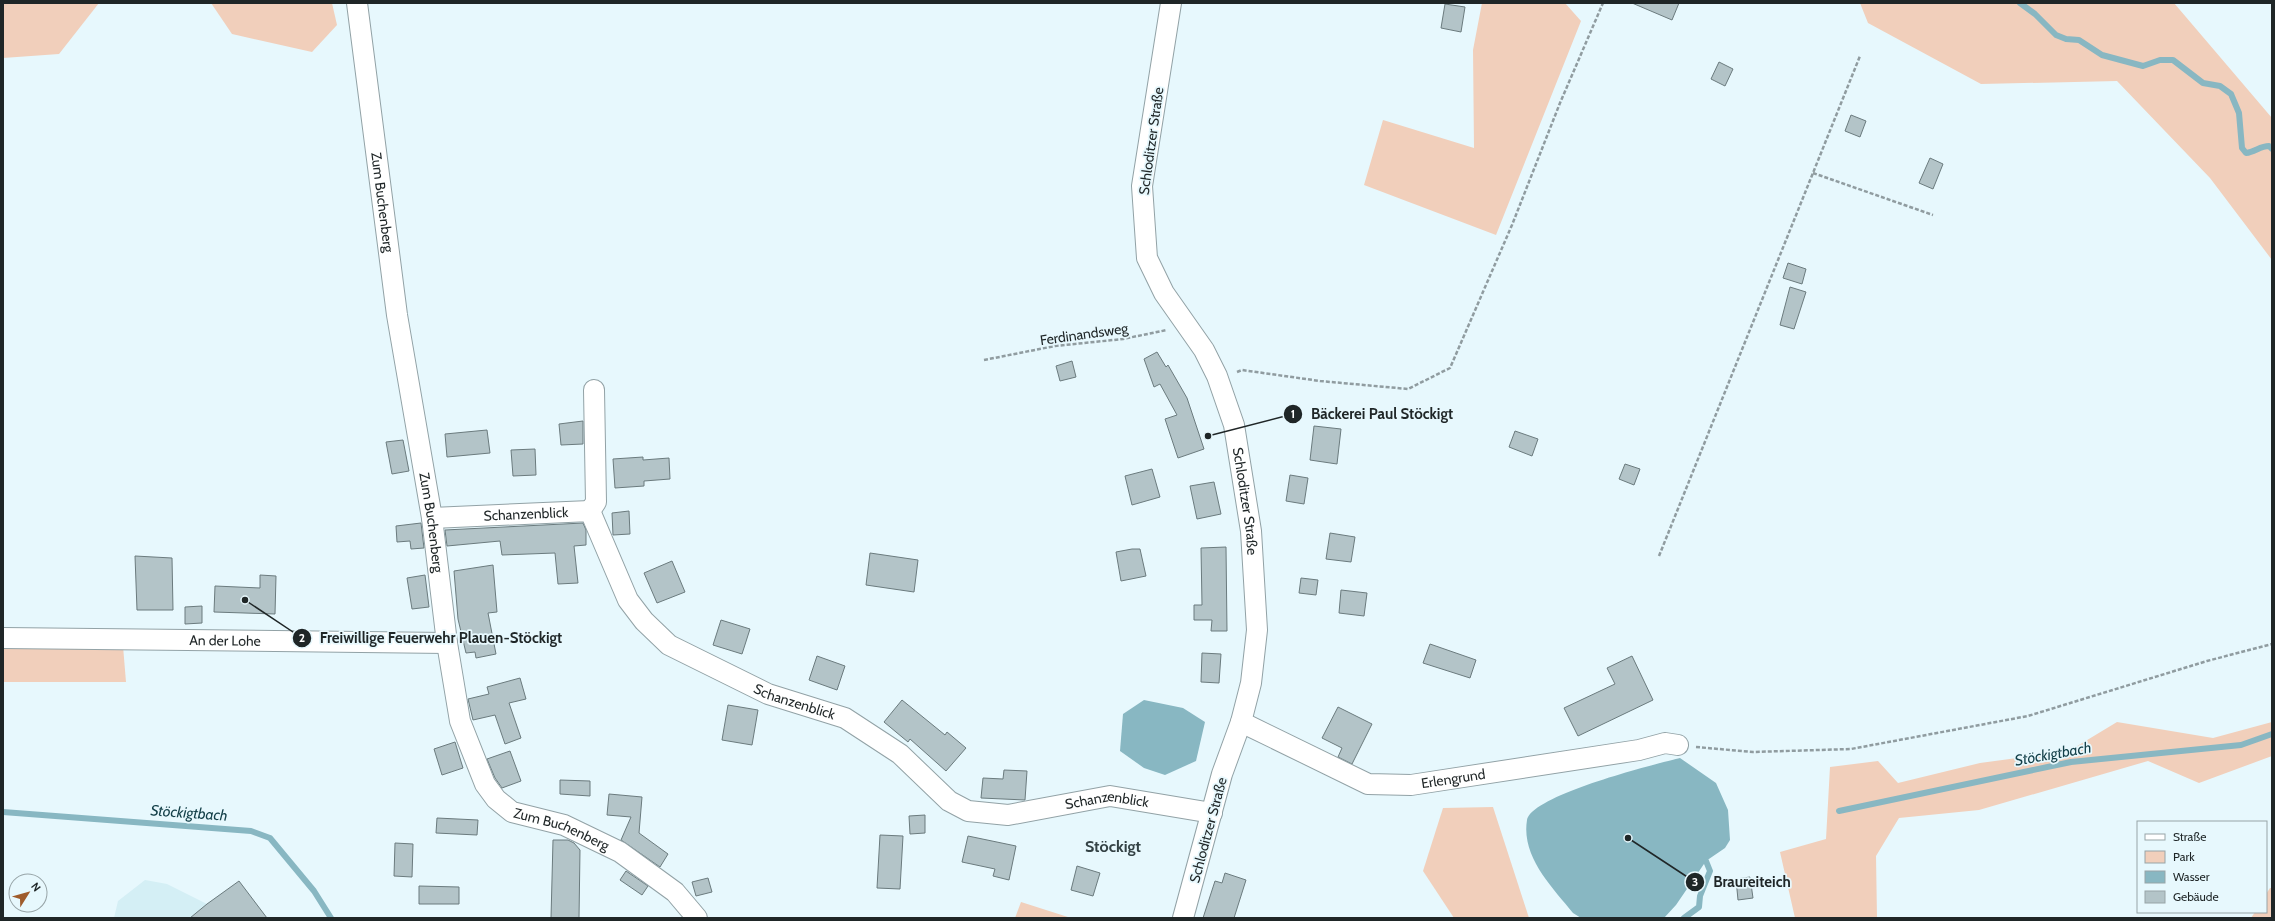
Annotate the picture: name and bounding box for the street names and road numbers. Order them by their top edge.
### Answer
street label: Schloditzer Straße [1135,86,1167,196]
street label: Zum Buchenberg [367,151,398,255]
street label: Ferdinandsweg [1039,319,1130,349]
street label: Schloditzer Straße [1229,446,1261,556]
street label: Zum Buchenberg [415,471,448,575]
street label: Schanzenblick [483,503,569,525]
street label: An der Lohe [189,631,261,650]
street label: Schanzenblick [751,679,838,724]
street label: Erlengrund [1420,765,1487,792]
street label: Schloditzer Straße [1185,775,1231,885]
street label: Schanzenblick [1064,787,1151,813]
street label: Zum Buchenberg [512,804,613,855]

